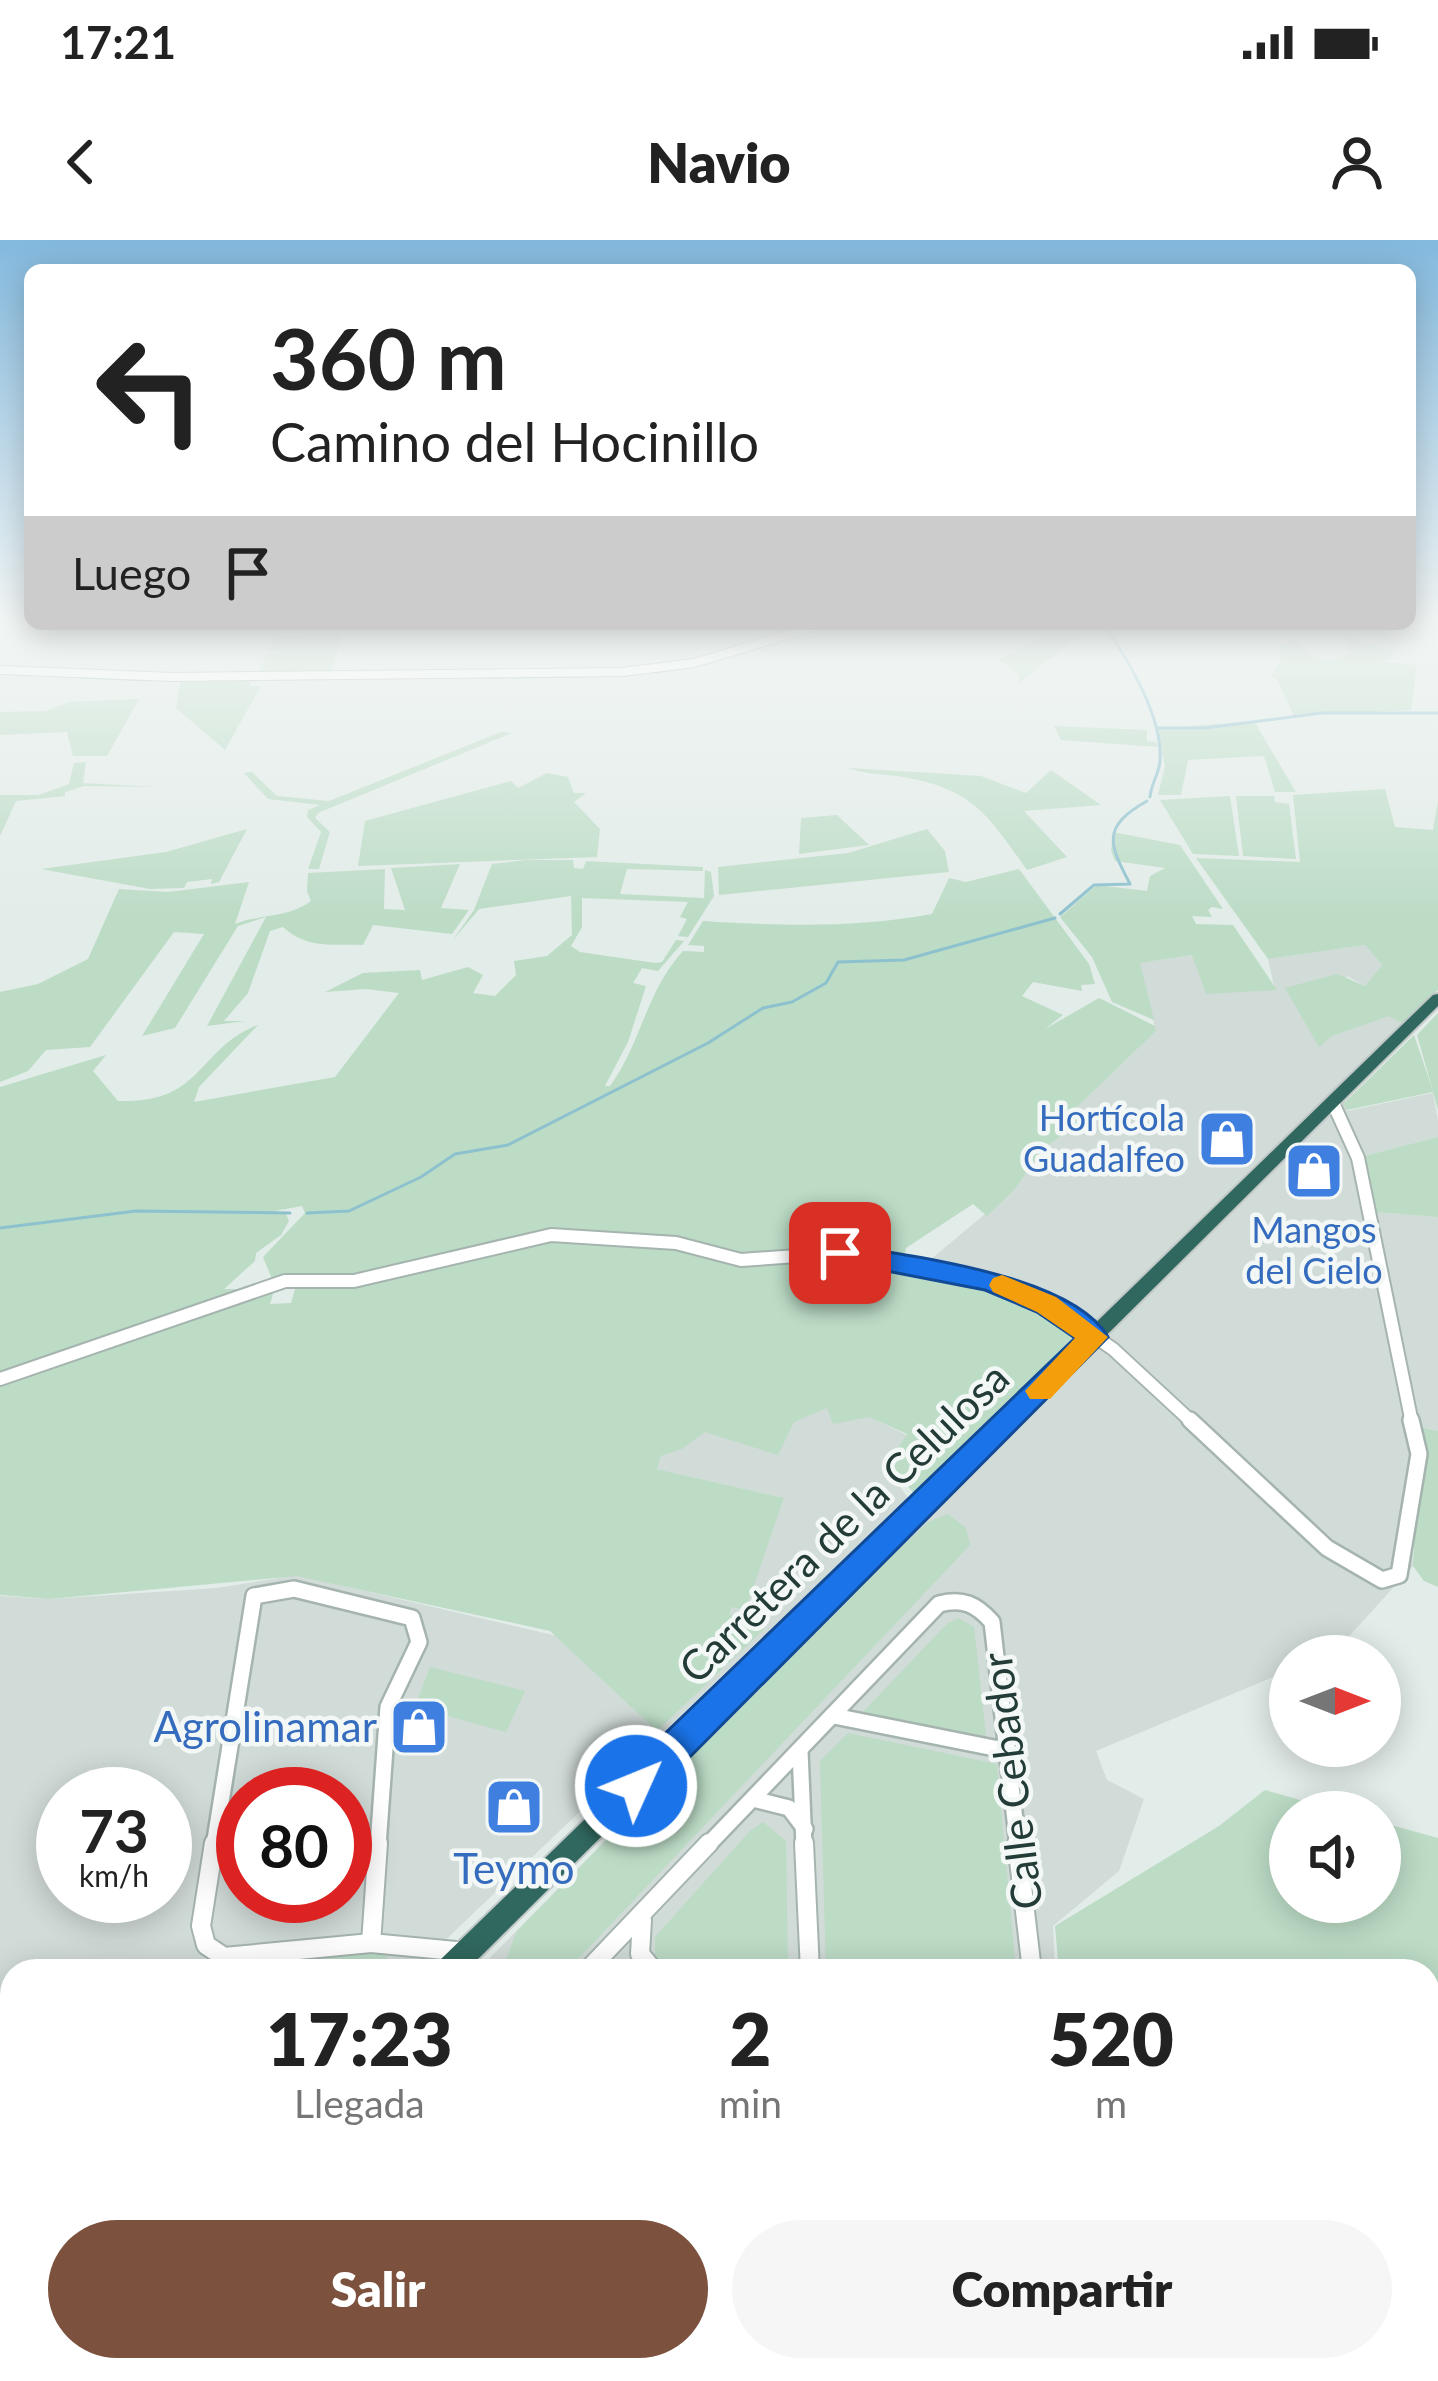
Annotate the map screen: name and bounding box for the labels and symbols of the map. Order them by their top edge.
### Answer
place label: Hortícola Guadalfeo [1023,1095,1185,1180]
shop icon: Hortícola Guadalfeo [1196,1108,1258,1170]
shop icon: Mangos del Cielo [1283,1140,1345,1202]
pin [789,1202,891,1304]
place label: Mangos del Cielo [1245,1207,1383,1292]
street label: Carretera de la Celulosa [668,1352,1018,1692]
north arrow [1269,1635,1401,1767]
street label: Calle Cebador [970,1650,1052,1912]
shop icon: Agrolinamar [388,1696,450,1758]
place label: Agrolinamar [153,1701,377,1751]
position arrow [573,1723,699,1849]
speed limit sign: 80 [216,1767,372,1923]
shop icon: Teymo [483,1776,545,1838]
place label: Teymo [453,1843,575,1893]

